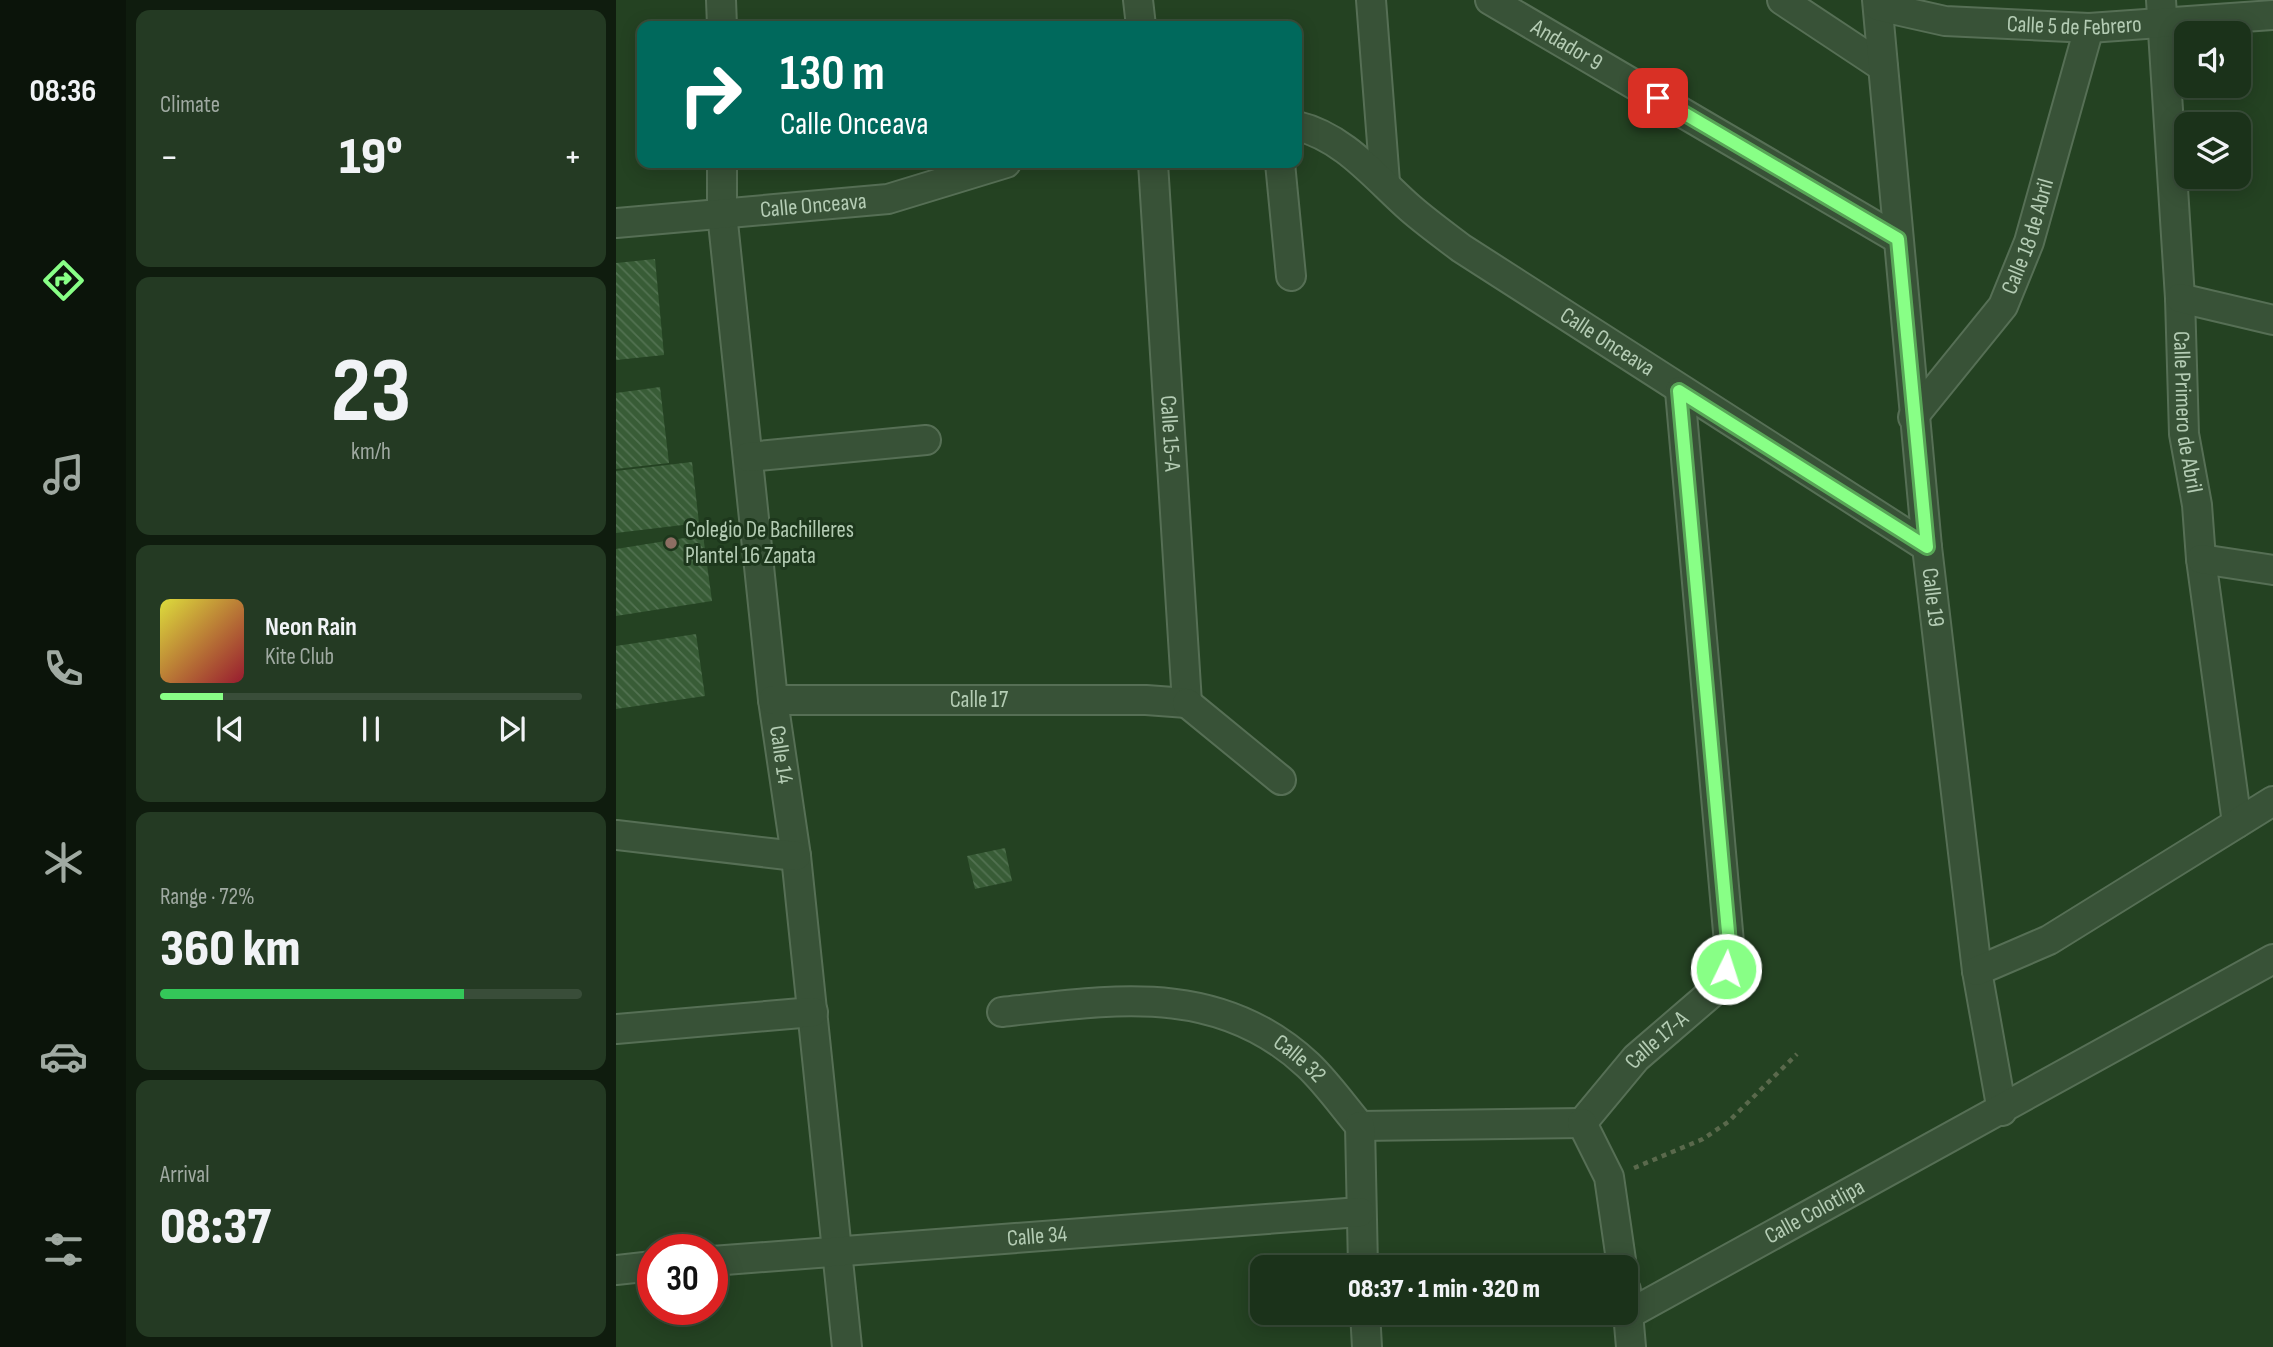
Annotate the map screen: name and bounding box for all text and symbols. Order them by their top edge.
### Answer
street label: Calle 5 de Febrero [2006,10,2143,42]
street label: Andador 9 [1525,13,1608,77]
map controls [2174,21,2251,189]
button: sound [2174,21,2251,98]
text: 130 m [780,45,885,104]
icon: right [665,49,756,140]
pin [1628,68,1688,128]
text: 08:36 [30,72,96,111]
icon: arrive [1639,79,1677,117]
text: Climate [160,91,220,119]
text: Calle Onceava [780,105,928,144]
button: layers [2174,112,2251,189]
text: 19° [339,126,403,189]
text: − [160,135,179,180]
text: + [563,135,582,180]
street label: Calle 18 de Abril [1995,175,2060,298]
street label: Calle Onceava [759,187,868,224]
icon: directions [39,256,88,305]
street label: Calle Onceava [1555,301,1660,382]
street label: Calle Primero de Abril [2167,331,2209,495]
text: 23 [331,338,411,447]
street label: Calle 15-A [1154,395,1186,473]
text: km/h [351,438,391,466]
icon: music [39,450,88,499]
place label: Colegio De Bachilleres Plantel 16 Zapata [685,516,854,570]
marker: Colegio De Bachilleres Plantel 16 Zapata [663,535,679,551]
street label: Calle 19 [1916,566,1950,628]
text: Neon Rain [265,612,357,643]
text: Kite Club [265,643,334,671]
icon: phone [39,644,88,693]
street label: Calle 17 [950,686,1008,714]
icon: previous [211,710,249,748]
icon: pause [352,710,390,748]
icon: next [493,710,531,748]
street label: Calle 14 [763,724,799,786]
icon: climate [39,838,88,887]
text: Range · 72% [160,883,255,911]
text: 360 km [160,918,301,981]
position arrow [1689,932,1763,1006]
street label: Calle 17-A [1619,1005,1695,1075]
street label: Calle 32 [1268,1028,1332,1089]
icon: car [39,1032,88,1081]
text: Arrival [160,1161,209,1189]
street label: Calle Colotlipa [1760,1173,1870,1250]
text: 08:37 [160,1196,271,1259]
street label: Calle 34 [1006,1220,1069,1253]
icon: filters [39,1225,88,1274]
speed limit sign: 30 [637,1234,728,1325]
text: 08:37 · 1 min · 320 m [1348,1274,1540,1305]

